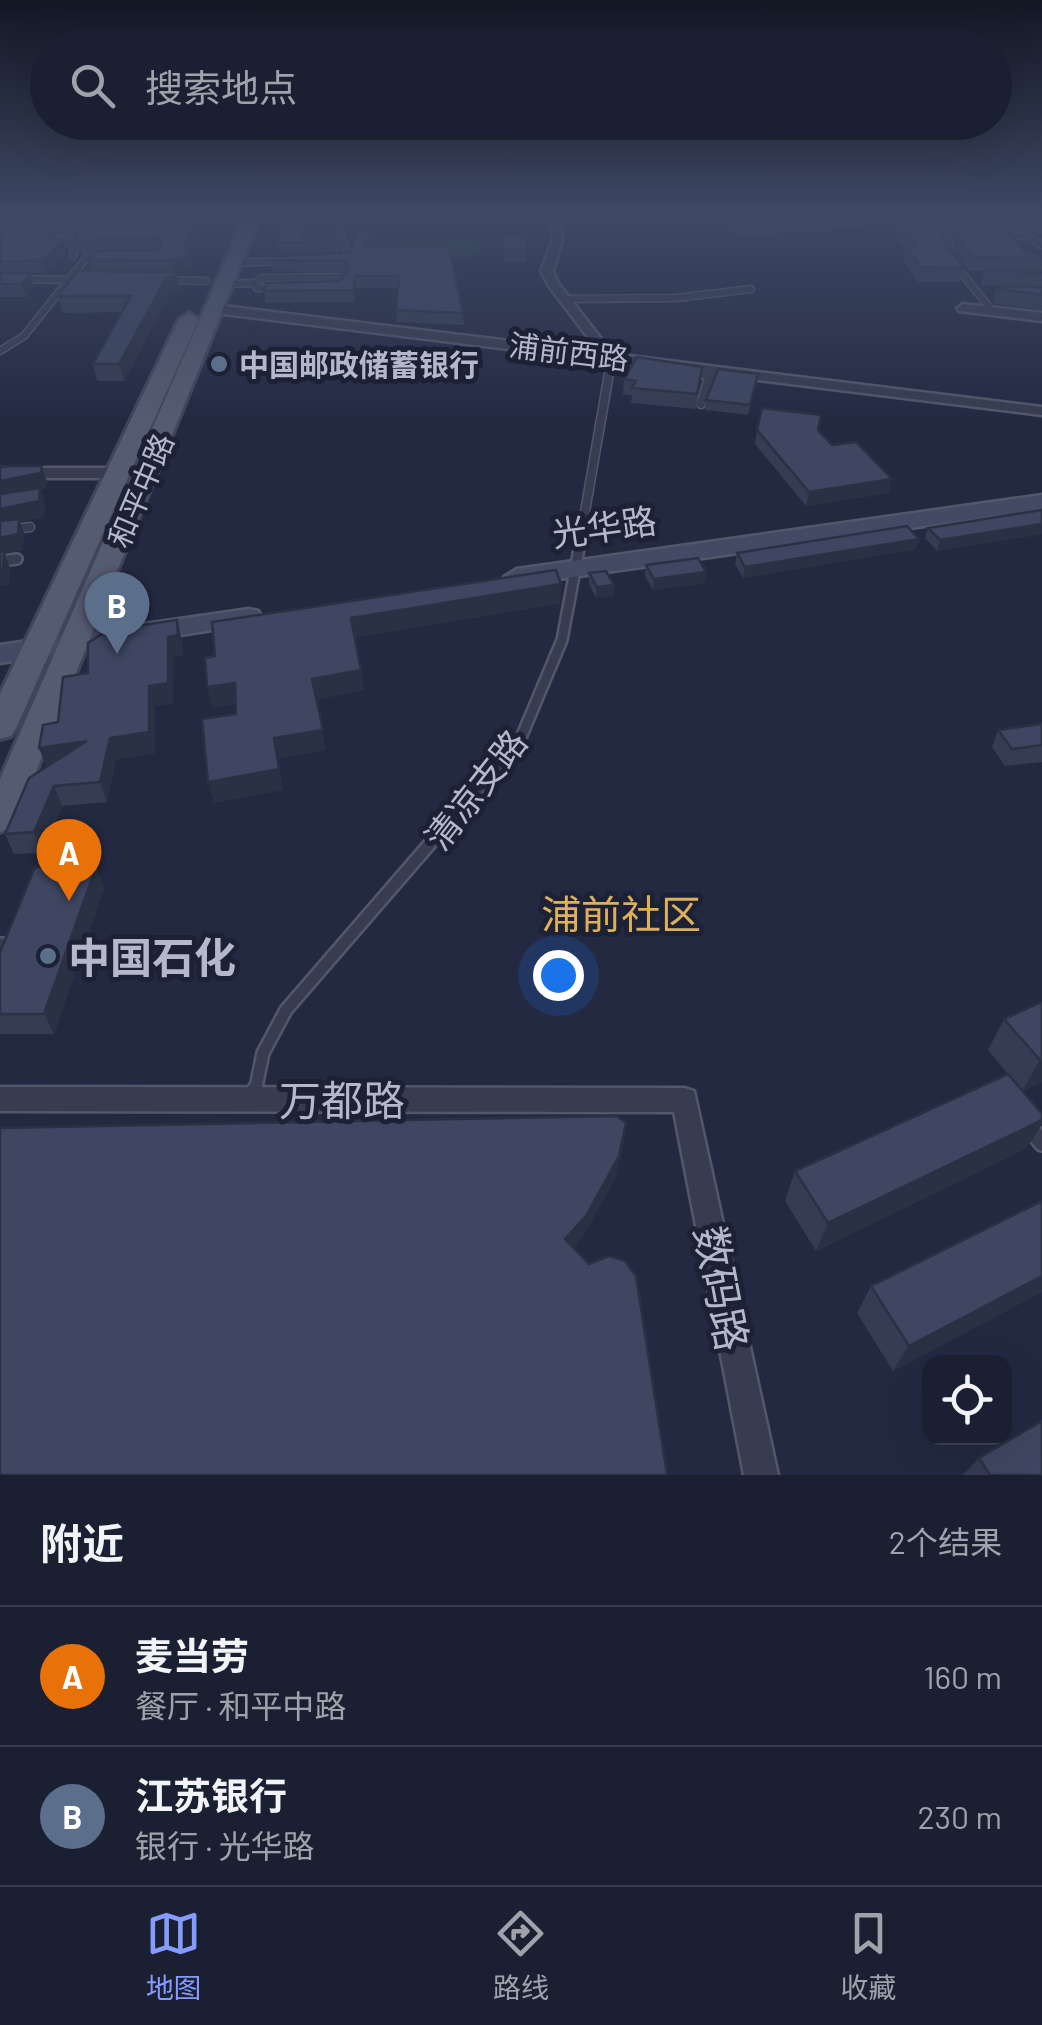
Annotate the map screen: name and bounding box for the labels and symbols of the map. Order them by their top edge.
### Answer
street label: 浦前西路 [507,326,631,376]
place label: 中国邮政储蓄银行 [239,346,479,382]
marker: 中国邮政储蓄银行 [208,353,230,375]
street label: 和平中路 [100,428,180,552]
street label: 光华路 [549,498,659,554]
pin: B [84,572,150,654]
street label: 清凉支路 [415,721,535,857]
pin: A [36,818,102,901]
district label: 浦前社区 [541,889,701,937]
place label: 中国石化 [68,931,236,981]
marker: 中国石化 [37,945,59,967]
your location [533,950,584,1001]
street label: 万都路 [279,1074,405,1124]
street label: 数码路 [686,1221,760,1355]

